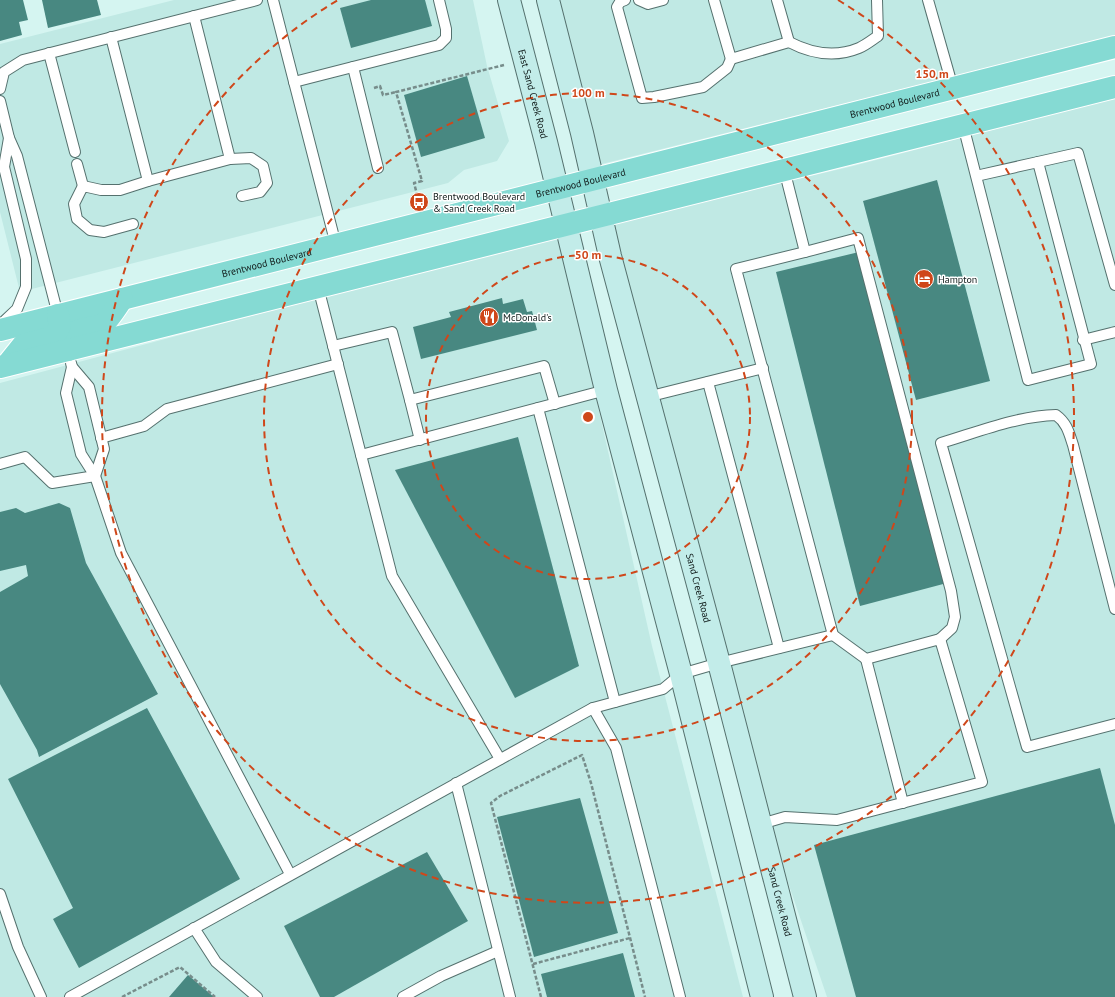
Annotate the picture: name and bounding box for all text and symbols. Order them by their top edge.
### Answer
street label: East Sand Creek Road [516,48,551,140]
text: 150 m [915,66,949,81]
text: 100 m [571,85,605,100]
street label: Brentwood Boulevard [848,85,941,121]
street label: Brentwood Boulevard [534,165,627,200]
place label: Brentwood Boulevard & Sand Creek Road [433,190,525,215]
bus stop icon: Brentwood Boulevard & Sand Creek Road [408,191,430,213]
street label: Brentwood Boulevard [220,245,313,280]
text: 50 m [575,247,601,262]
hotel icon: Hampton [913,268,935,290]
place label: Hampton [938,273,977,286]
restaurant icon: McDonald's [478,306,500,328]
place label: McDonald's [503,311,552,324]
centre of rings [581,410,595,424]
street label: Sand Creek Road [683,552,714,624]
street label: Sand Creek Road [765,865,796,938]

